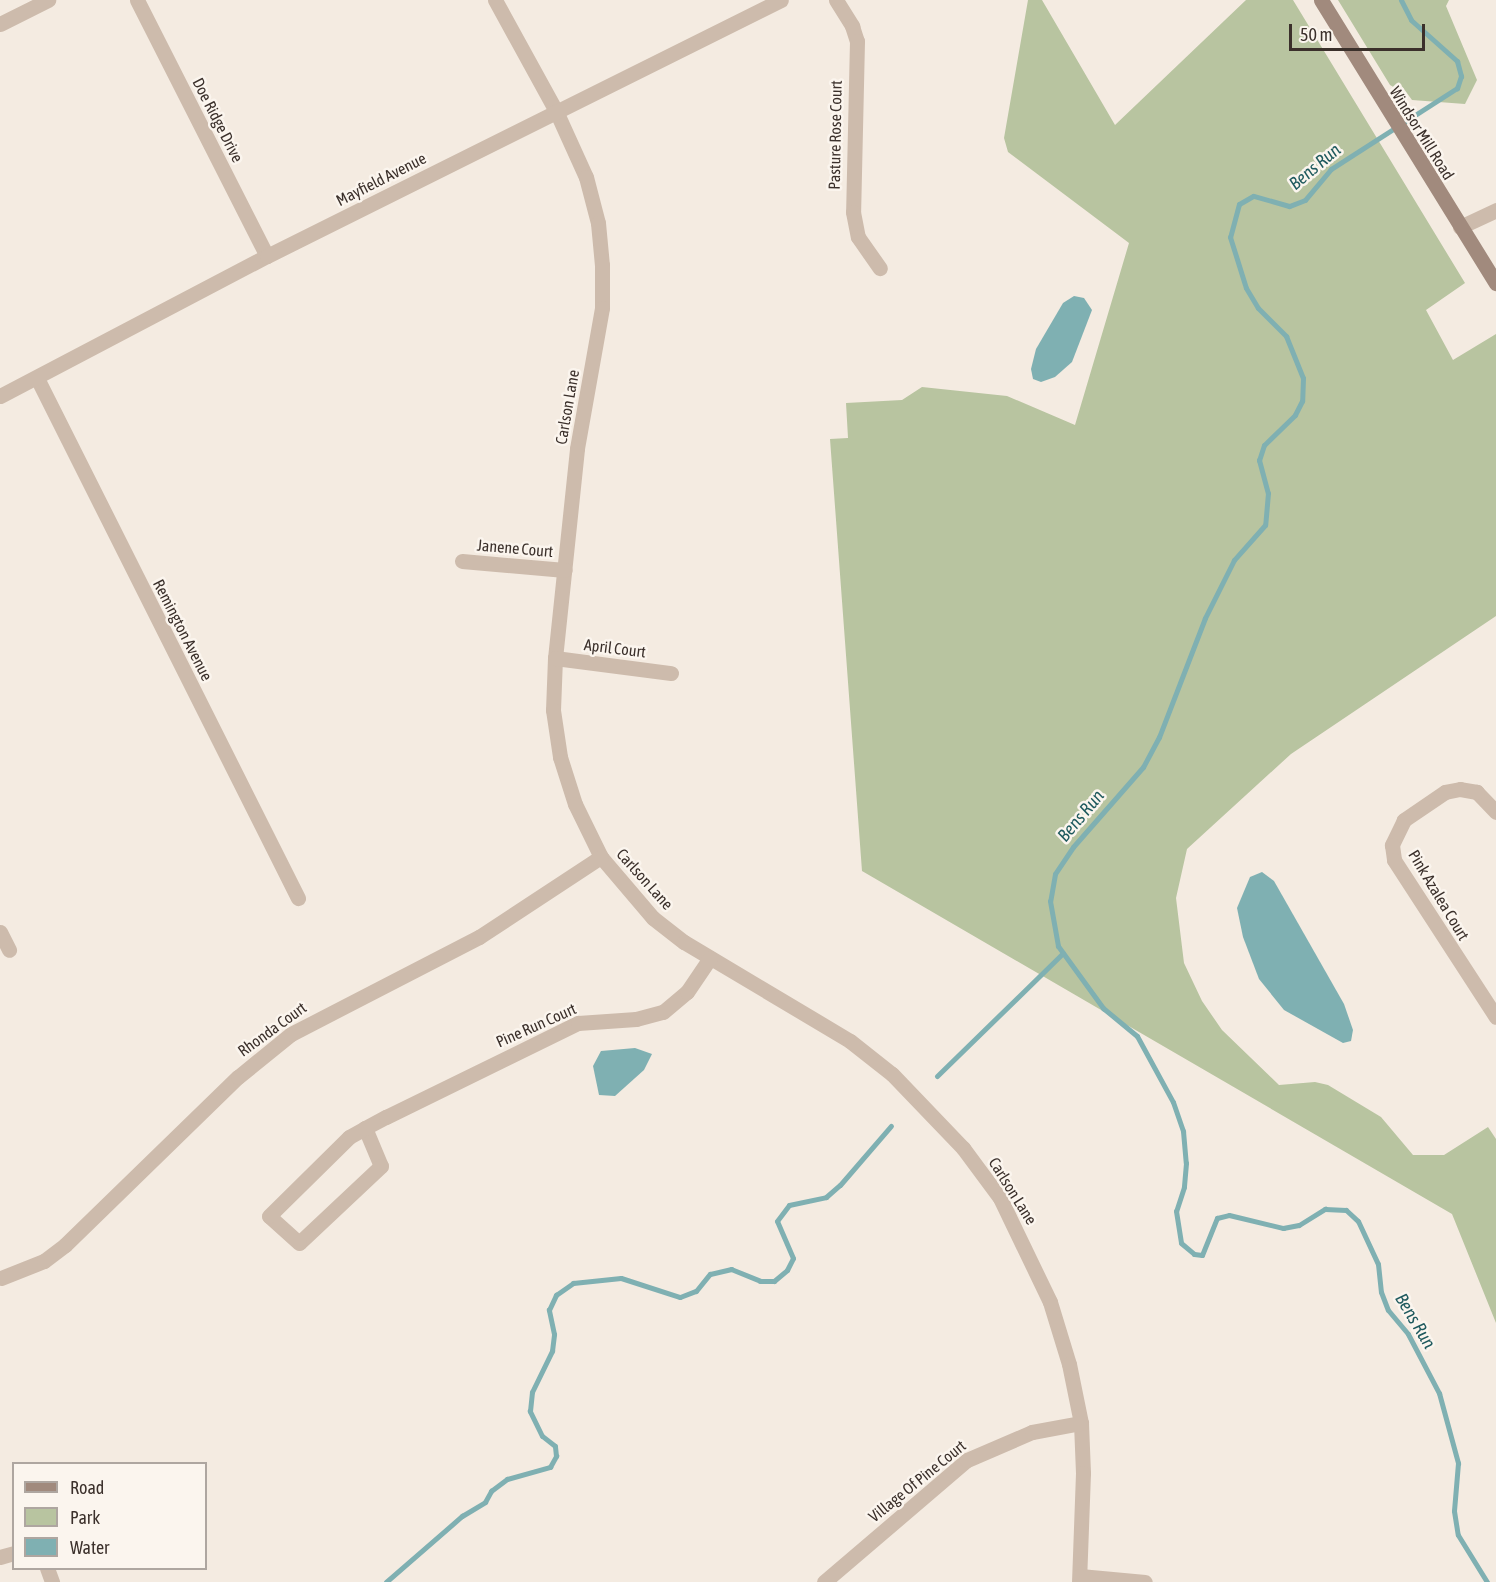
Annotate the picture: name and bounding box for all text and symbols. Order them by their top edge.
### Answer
scale bar [1292,12,1428,50]
text: 50 m [1300,24,1332,45]
street label: Doe Ridge Drive [189,75,247,165]
street label: Pasture Rose Court [824,80,846,190]
street label: Windsor Mill Road [1386,83,1458,183]
water label: Bens Run [1285,139,1345,195]
street label: Mayfield Avenue [333,148,429,210]
street label: Carlson Lane [551,368,583,446]
street label: Janene Court [476,535,554,561]
street label: Remington Avenue [149,576,217,684]
street label: April Court [583,635,647,661]
water label: Bens Run [1053,786,1109,846]
street label: Carlson Lane [613,845,677,913]
street label: Pink Azalea Court [1405,846,1473,944]
street label: Rhonda Court [234,998,310,1060]
street label: Pine Run Court [493,999,579,1051]
street label: Carlson Lane [985,1154,1041,1228]
water label: Bens Run [1390,1289,1440,1353]
street label: Village Of Pine Court [865,1436,969,1526]
legend [12,1462,207,1570]
text: Road [70,1477,104,1498]
text: Park [70,1507,100,1528]
text: Water [70,1537,109,1558]

